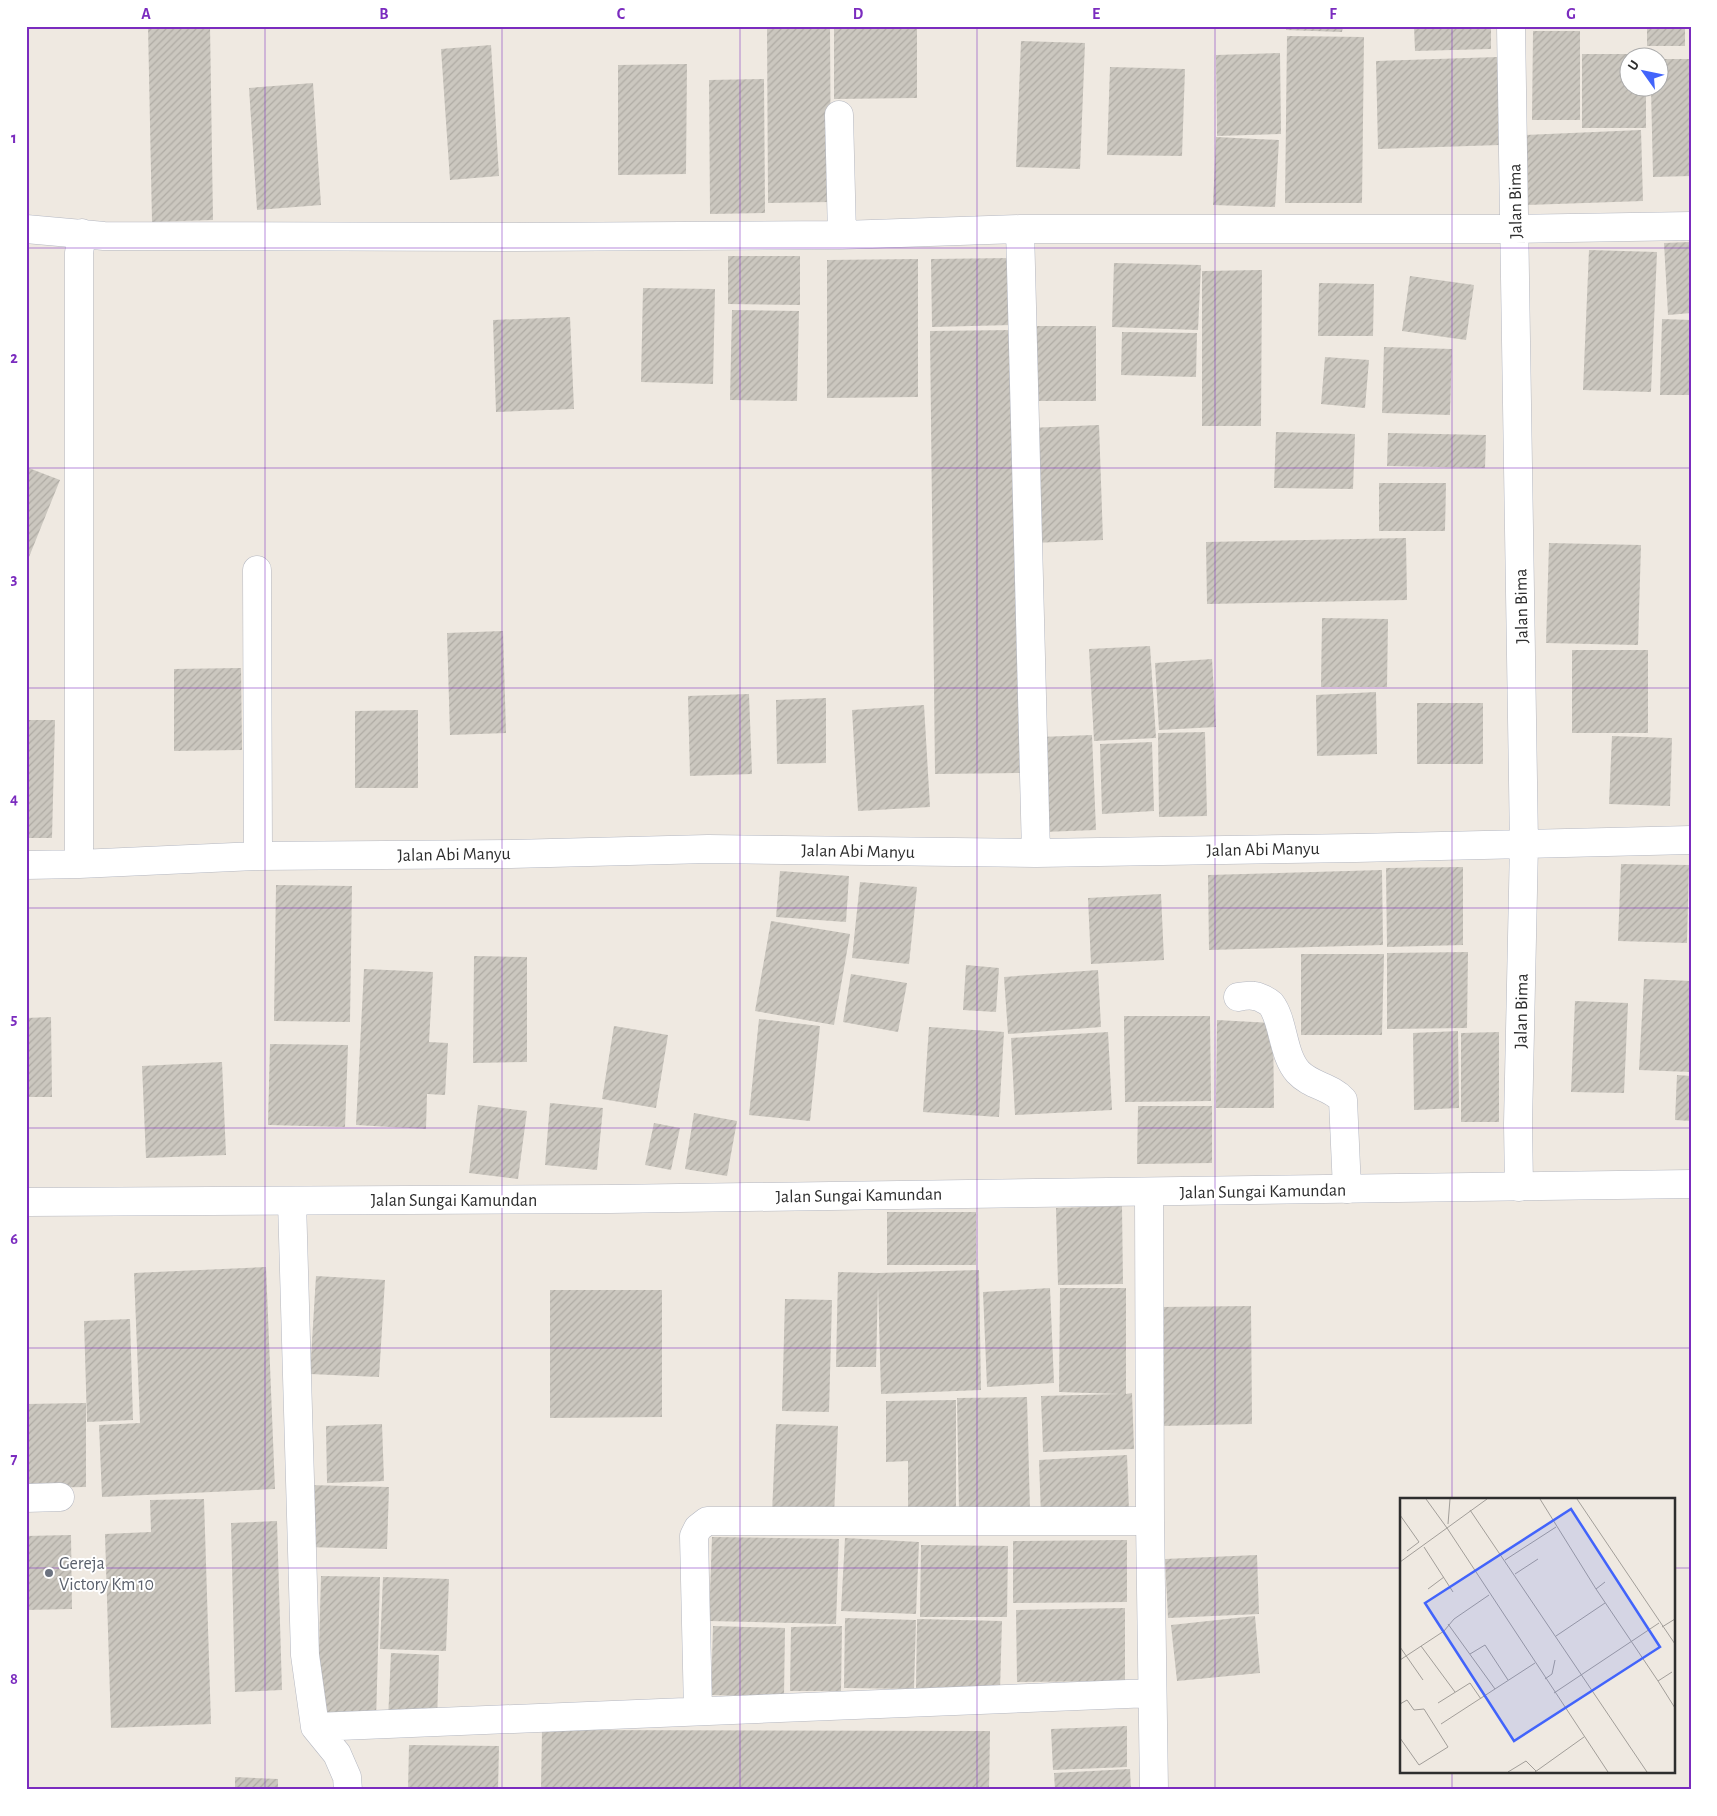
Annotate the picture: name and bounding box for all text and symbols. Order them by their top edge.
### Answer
text: A [141,6,151,22]
text: B [379,6,389,22]
text: C [617,6,626,22]
text: D [853,6,864,22]
text: E [1092,6,1100,22]
text: F [1329,6,1337,22]
text: G [1566,6,1576,22]
north arrow [1620,48,1670,98]
text: U [1626,58,1642,73]
text: 1 [11,130,17,146]
street label: Jalan Bima [1506,163,1526,239]
text: 2 [10,350,18,366]
street label: Jalan Bima [1512,568,1532,644]
text: 3 [11,571,18,587]
text: 4 [10,791,18,807]
street label: Jalan Abi Manyu [1206,840,1320,860]
street label: Jalan Abi Manyu [801,842,915,862]
street label: Jalan Abi Manyu [397,845,511,865]
street label: Jalan Bima [1512,973,1532,1049]
text: 5 [11,1011,18,1027]
street label: Jalan Sungai Kamundan [1180,1182,1346,1202]
street label: Jalan Sungai Kamundan [776,1186,942,1206]
street label: Jalan Sungai Kamundan [371,1192,537,1210]
text: 6 [10,1231,18,1247]
text: 7 [11,1451,18,1467]
inset map [1400,1498,1674,1774]
place label: Gereja Victory Km 10 [59,1555,154,1594]
marker: Gereja Victory Km 10 [43,1567,55,1579]
text: 8 [10,1671,18,1687]

